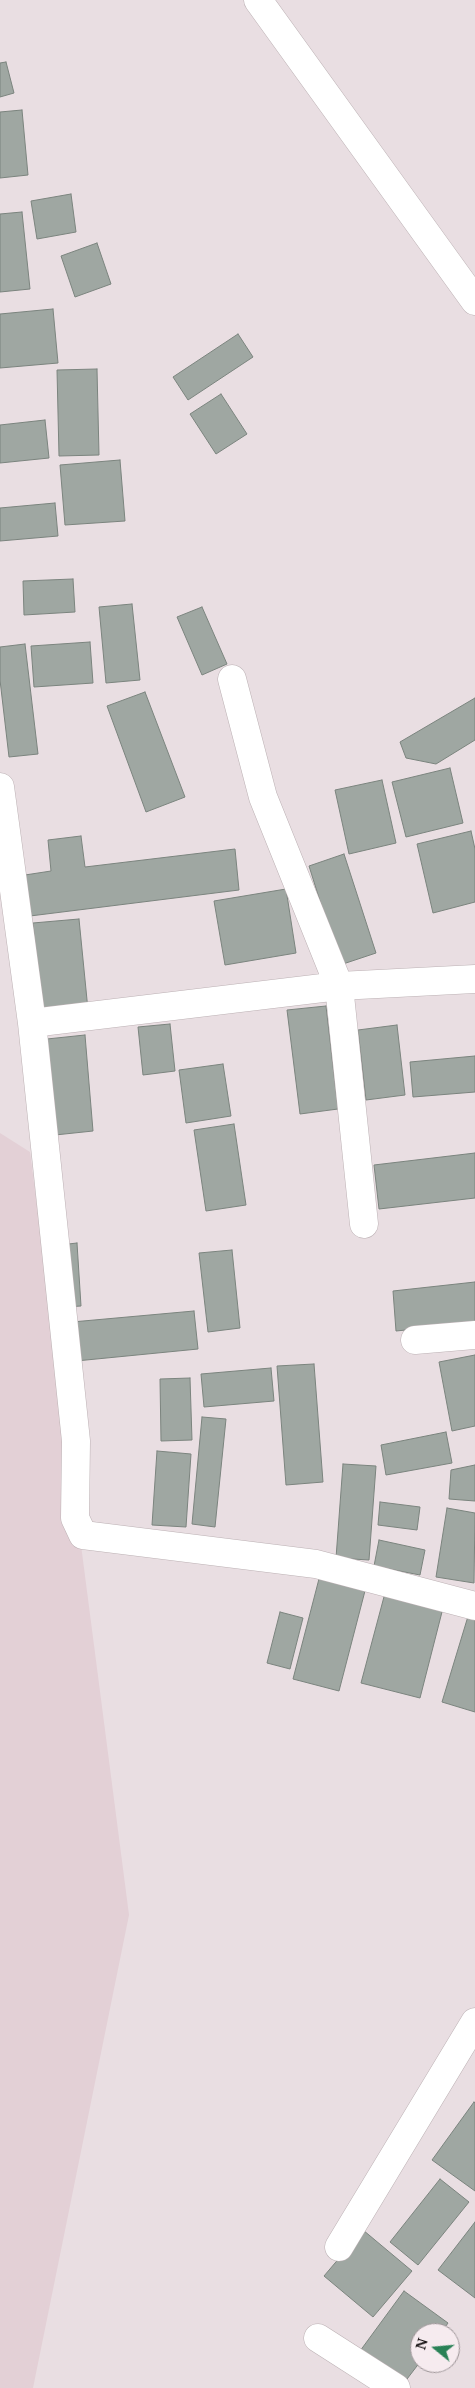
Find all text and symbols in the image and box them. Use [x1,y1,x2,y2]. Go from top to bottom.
north arrow [410,2323,460,2373]
text: N [410,2336,432,2352]

